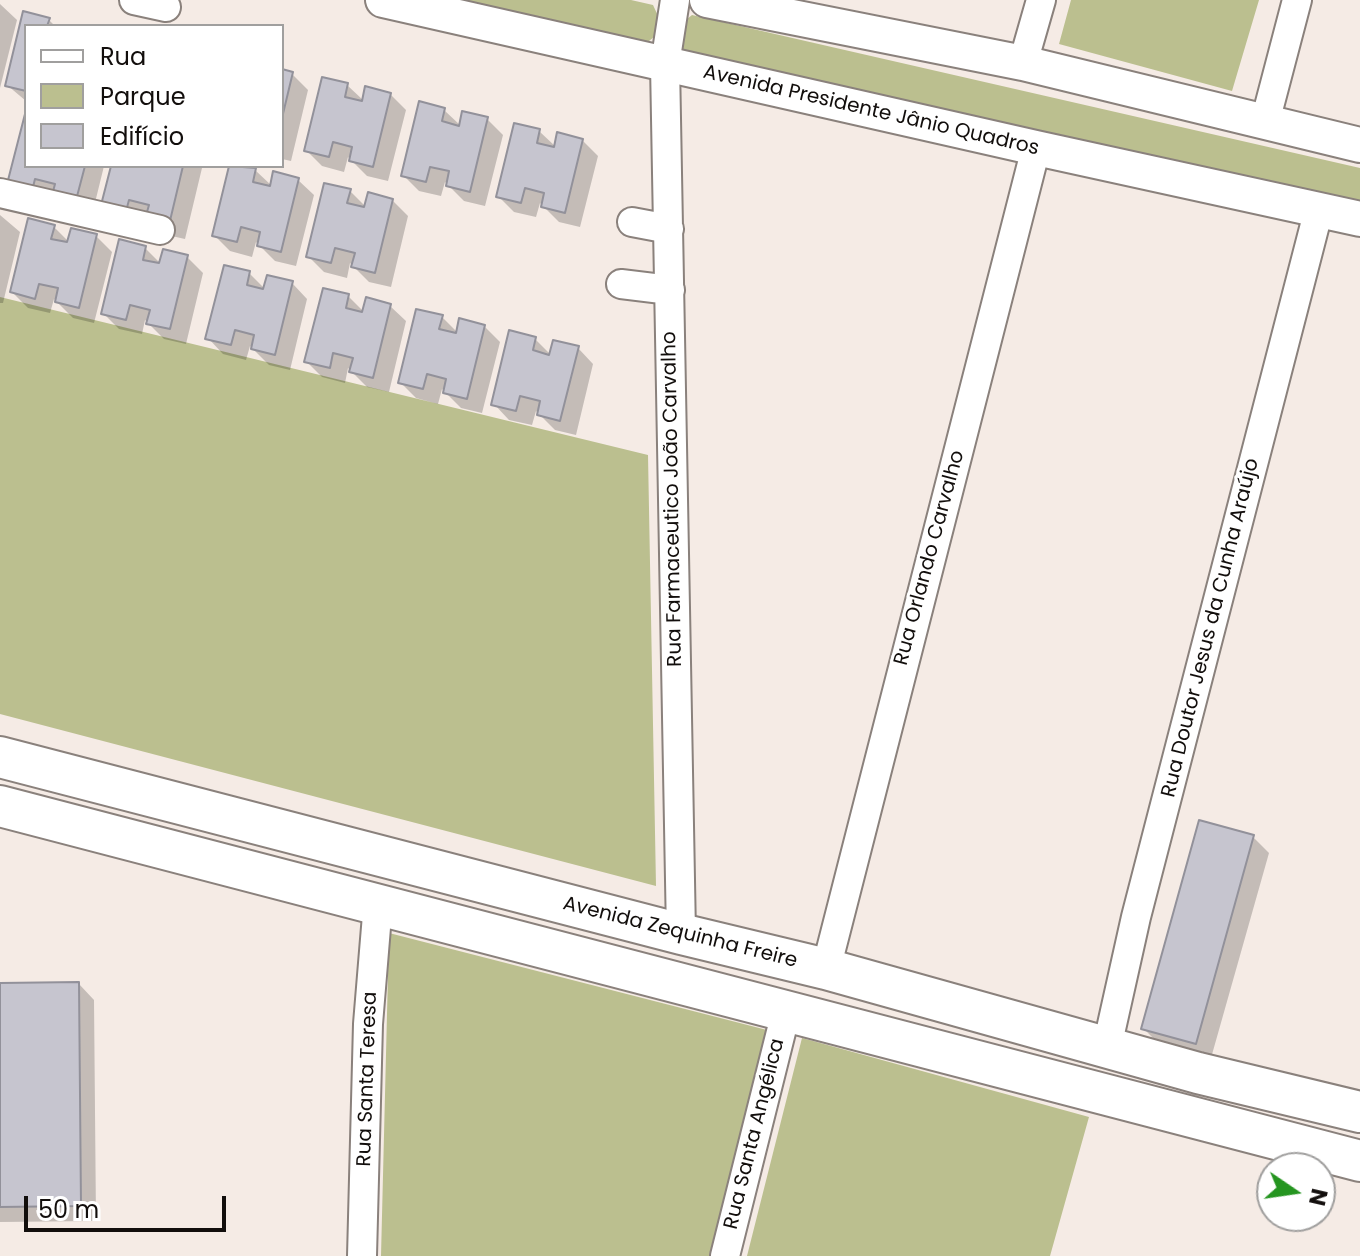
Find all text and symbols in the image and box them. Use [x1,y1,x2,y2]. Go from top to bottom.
legend [24,24,284,168]
text: Rua [100,40,146,73]
street label: Avenida Presidente Jânio Quadros [701,61,1041,161]
text: Parque [100,80,186,113]
text: Edifício [100,120,184,153]
street label: Rua Farmaceutico João Carvalho [658,331,688,667]
street label: Rua Orlando Carvalho [890,448,970,668]
street label: Rua Doutor Jesus da Cunha Araújo [1157,456,1265,800]
street label: Avenida Zequinha Freire [560,892,800,974]
street label: Rua Santa Teresa [353,991,383,1167]
street label: Rua Santa Angélica [720,1036,790,1232]
north arrow [1256,1152,1336,1232]
scale bar [28,1180,230,1230]
text: N [1301,1186,1335,1209]
text: 50 m [38,1193,99,1226]

